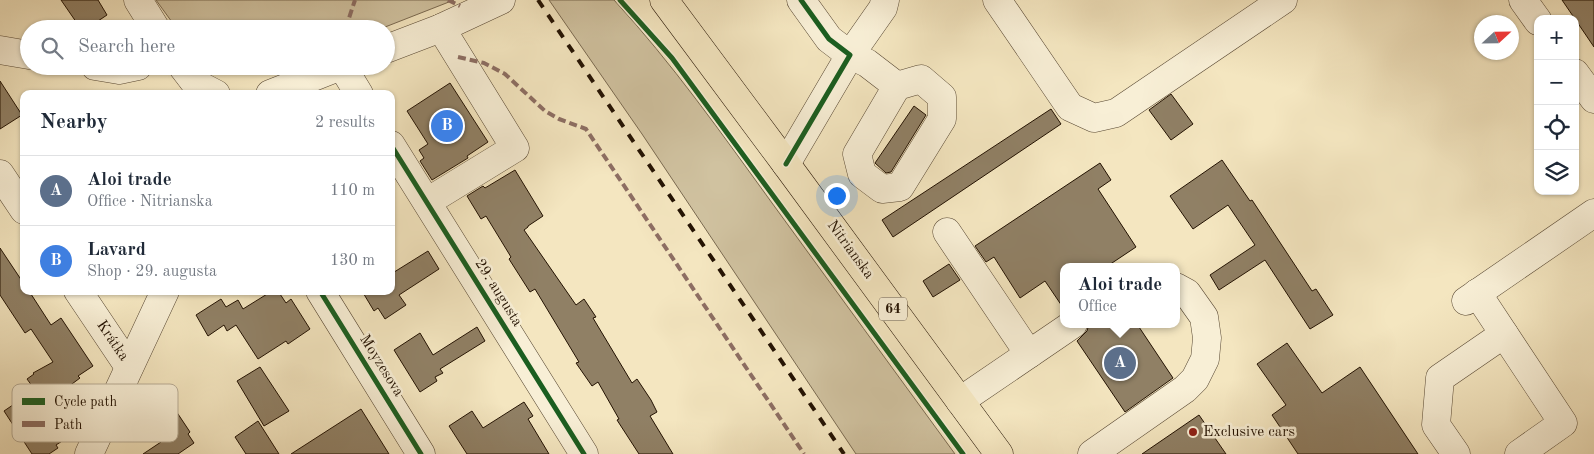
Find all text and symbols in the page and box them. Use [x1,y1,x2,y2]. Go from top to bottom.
north arrow [1474,15,1519,60]
map controls [1534,15,1579,195]
button: + [1534,15,1579,60]
search box [20,20,395,75]
icon: search [38,34,66,62]
text: Search here [78,38,175,57]
button: − [1534,60,1579,105]
button: locate [1534,105,1579,150]
pin: B [431,107,463,145]
text: Nearby [40,112,108,133]
text: 2 results [315,115,375,131]
button: layers [1534,150,1579,195]
text: Aloi trade [87,171,172,190]
text: A [50,183,62,199]
text: 110 m [330,183,375,199]
your location [824,183,850,209]
text: Office · Nitrianska [87,194,213,210]
street label: Nitrianska [824,218,876,283]
text: Lavard [87,241,146,260]
text: B [50,253,62,269]
text: 130 m [330,253,375,269]
street label: 29. augusta [471,257,525,330]
popup [1060,263,1180,328]
text: Shop · 29. augusta [87,264,217,280]
text: Aloi trade [1078,276,1162,295]
road number: 64 [879,298,907,320]
text: Office [1078,299,1117,315]
street label: Krátka [93,318,131,364]
street label: Moyzesova [356,332,406,400]
pin: A [1104,344,1136,382]
legend [12,384,178,442]
text: Cycle path [54,395,117,409]
text: Path [54,418,83,432]
place label: Exclusive cars [1203,425,1295,440]
marker: Exclusive cars [1187,426,1199,438]

